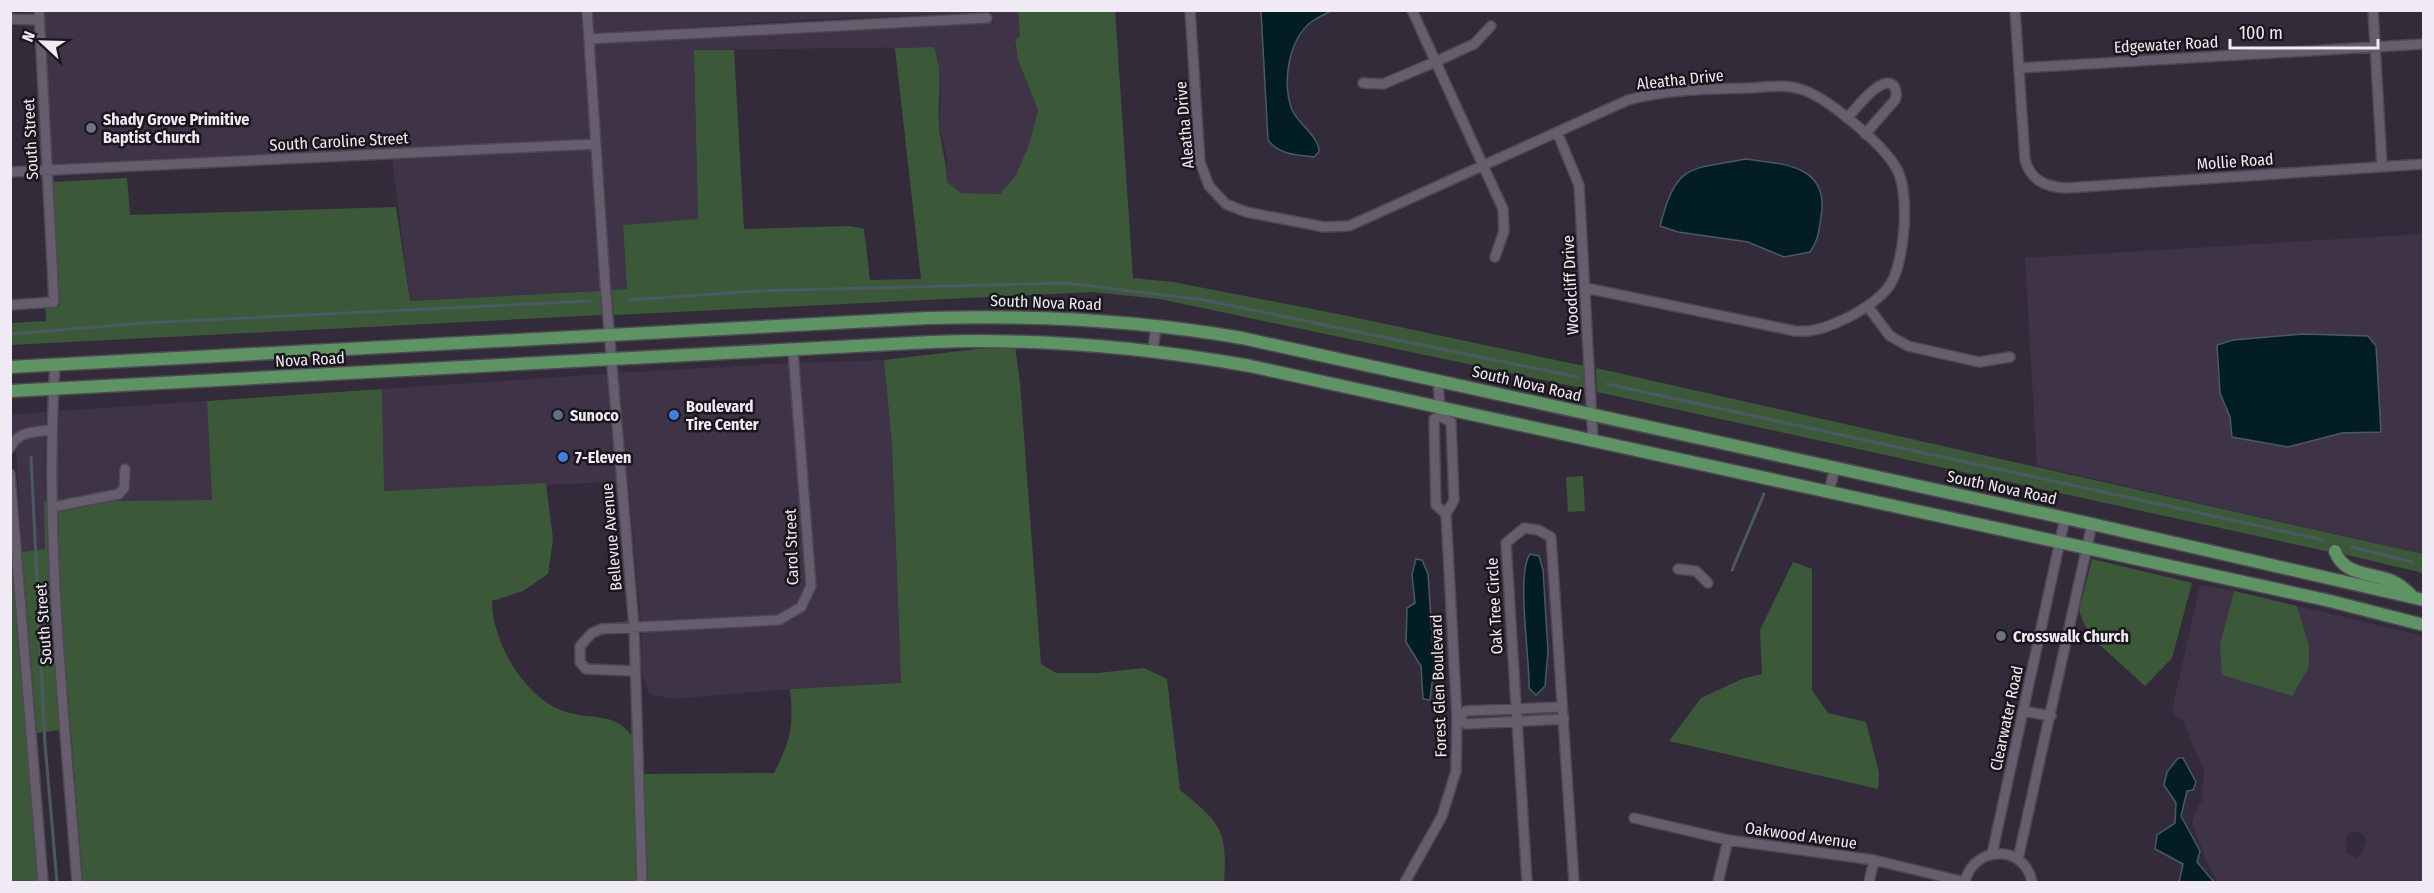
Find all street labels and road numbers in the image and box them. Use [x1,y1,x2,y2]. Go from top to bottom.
street label: Edgewater Road [2113,32,2219,57]
street label: Aleatha Drive [1636,65,1725,94]
street label: Aleatha Drive [1171,81,1198,169]
street label: South Street [19,97,42,180]
street label: South Caroline Street [269,128,410,155]
street label: Mollie Road [2196,149,2274,174]
street label: Woodcliff Drive [1558,235,1583,335]
street label: South Nova Road [990,291,1102,314]
street label: Nova Road [275,348,345,371]
street label: South Nova Road [1470,362,1584,405]
street label: South Nova Road [1945,467,2059,508]
street label: Bellevue Avenue [597,482,626,592]
street label: Carol Street [781,508,802,586]
street label: Oak Tree Circle [1482,557,1507,655]
street label: South Street [31,582,56,665]
street label: Forest Glen Boulevard [1427,614,1450,758]
street label: Clearwater Road [1986,664,2027,772]
street label: Oakwood Avenue [1744,818,1858,853]

